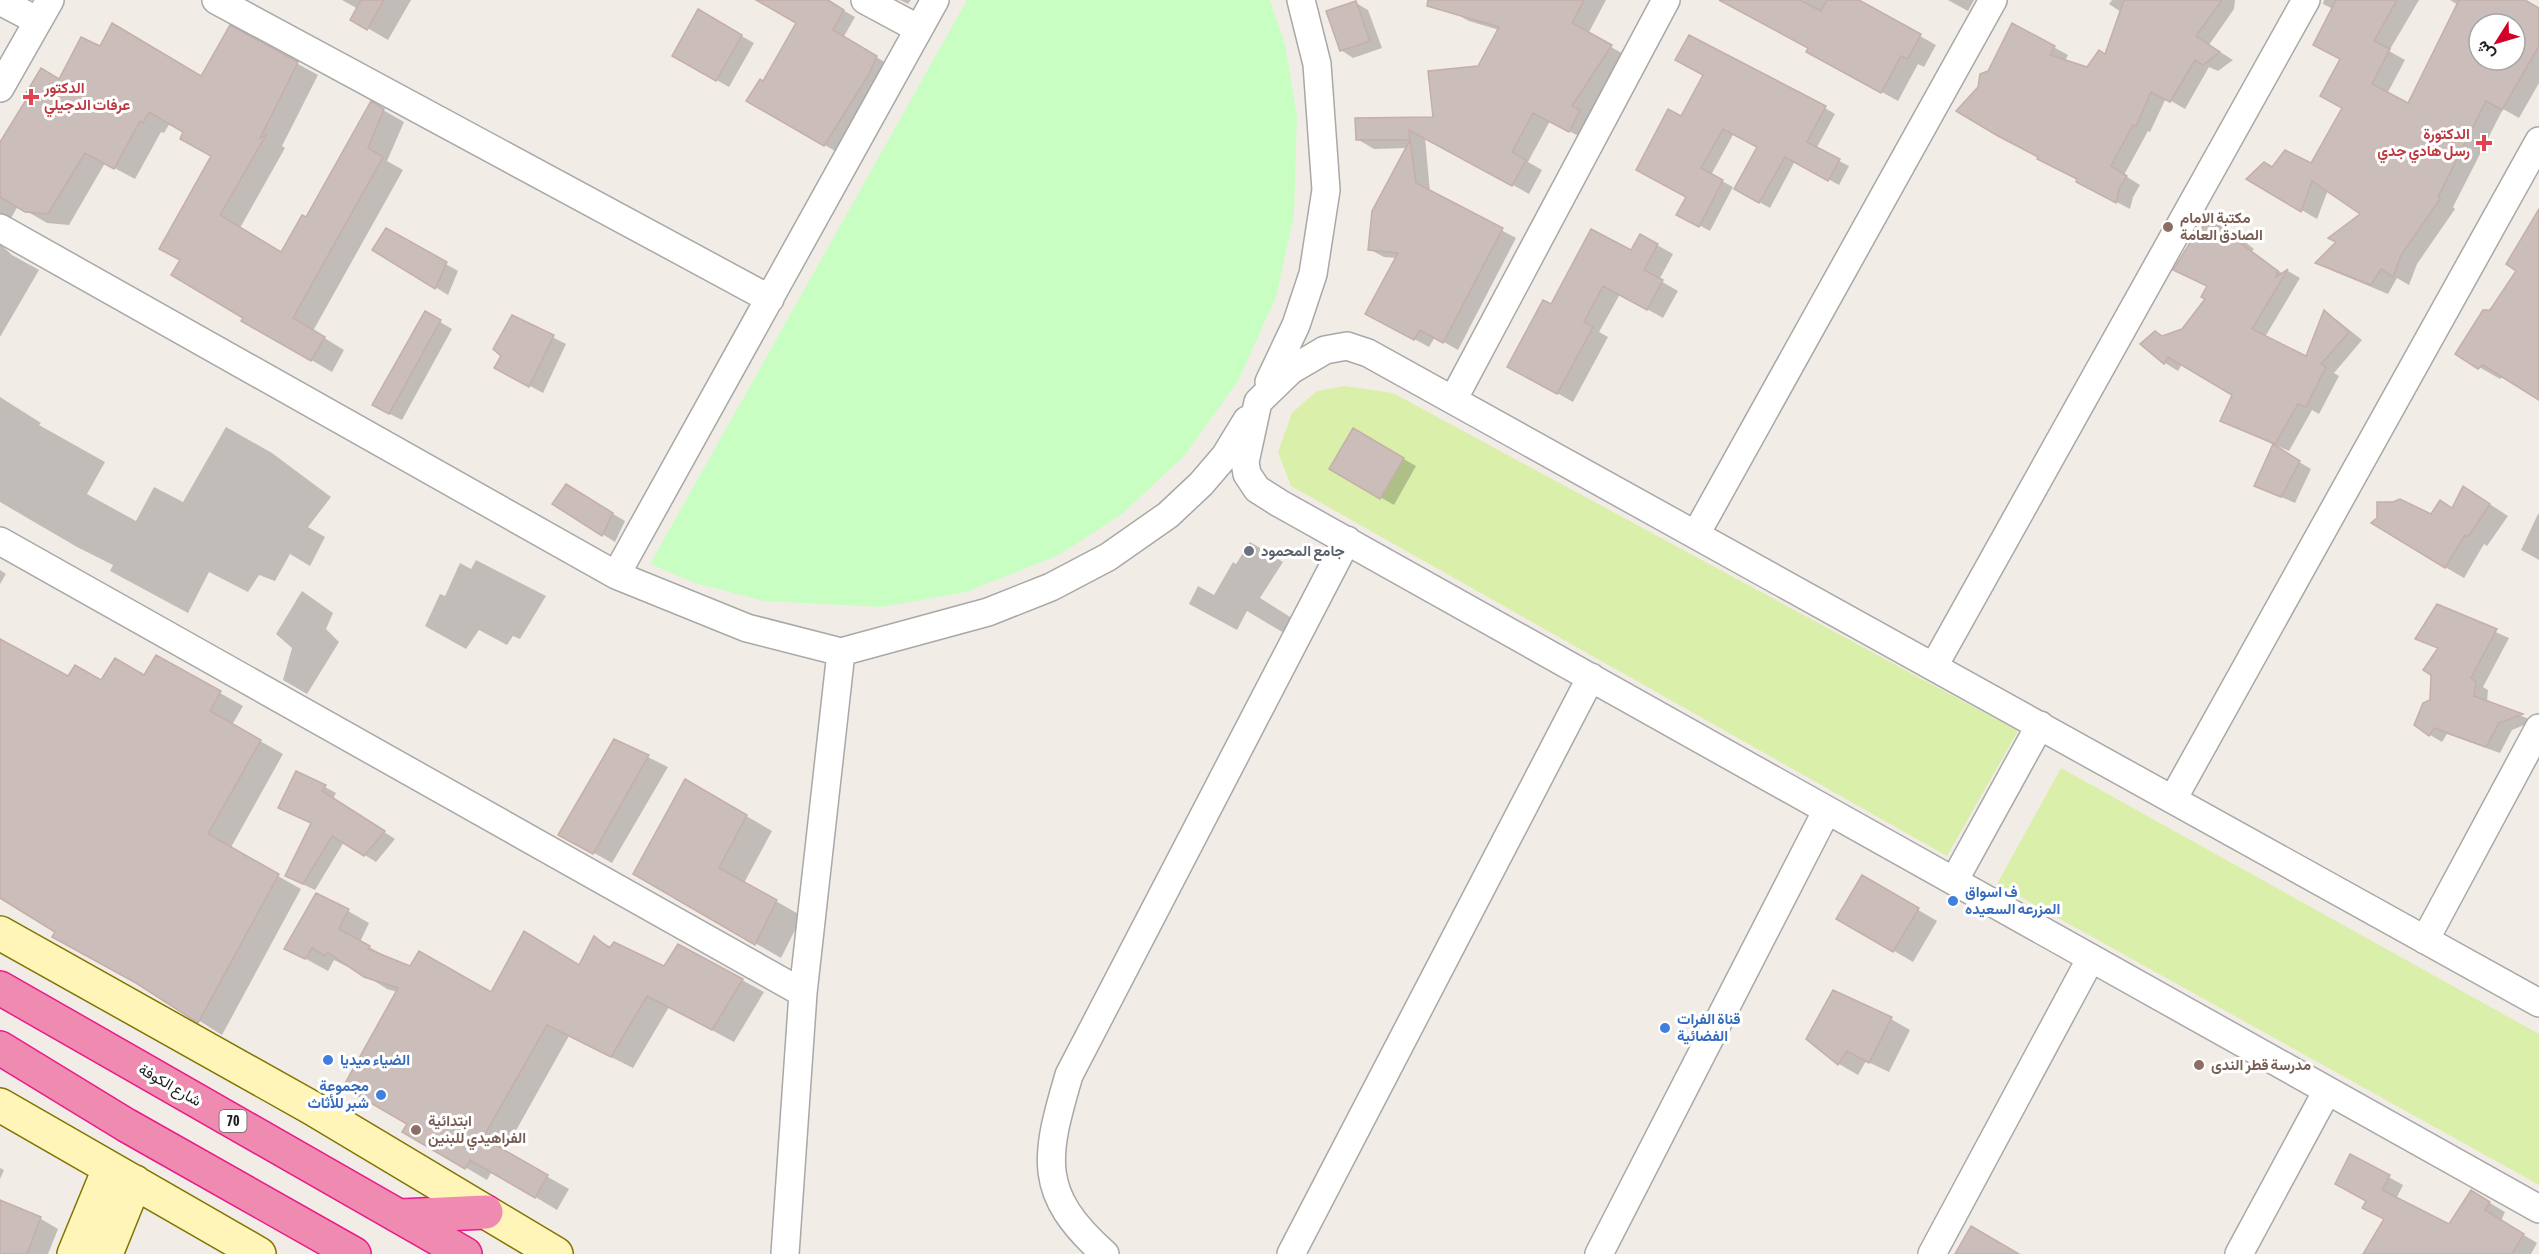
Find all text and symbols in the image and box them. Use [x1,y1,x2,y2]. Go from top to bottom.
north arrow [2467,12,2527,72]
text: ش [2472,37,2499,64]
place label: الدكتور عرفات الدجيلي [43,79,130,118]
marker: الدكتور عرفات الدجيلي [22,88,40,106]
place label: الدكتورة رسل هادي جدي [2377,125,2470,164]
marker: الدكتورة رسل هادي جدي [2475,134,2493,152]
place label: مكتبة الامام الصادق العامة [2180,209,2263,243]
marker: مكتبة الامام الصادق العامة [2161,220,2175,234]
place label: جامع المحمود [1261,542,1345,561]
marker: جامع المحمود [1242,544,1256,558]
place label: ف اسواق المزرعه السعيده [1965,883,2061,918]
marker: ف اسواق المزرعه السعيده [1946,894,1960,908]
place label: قناة الفرات الفضائية [1677,1010,1741,1045]
marker: قناة الفرات الفضائية [1658,1021,1672,1035]
place label: الضياء ميديا [340,1051,410,1069]
marker: الضياء ميديا [321,1053,335,1067]
place label: مدرسة قطر الندى [2211,1056,2311,1074]
marker: مدرسة قطر الندى [2192,1058,2206,1072]
street label: شارع الكوفة [135,1060,205,1112]
place label: مجموعة شبر للأثاث [307,1077,369,1112]
marker: مجموعة شبر للأثاث [374,1088,388,1102]
road number: 70 [220,1110,246,1132]
place label: ابتدائية الفراهيدي للبنين [428,1112,526,1151]
marker: ابتدائية الفراهيدي للبنين [409,1123,423,1137]

